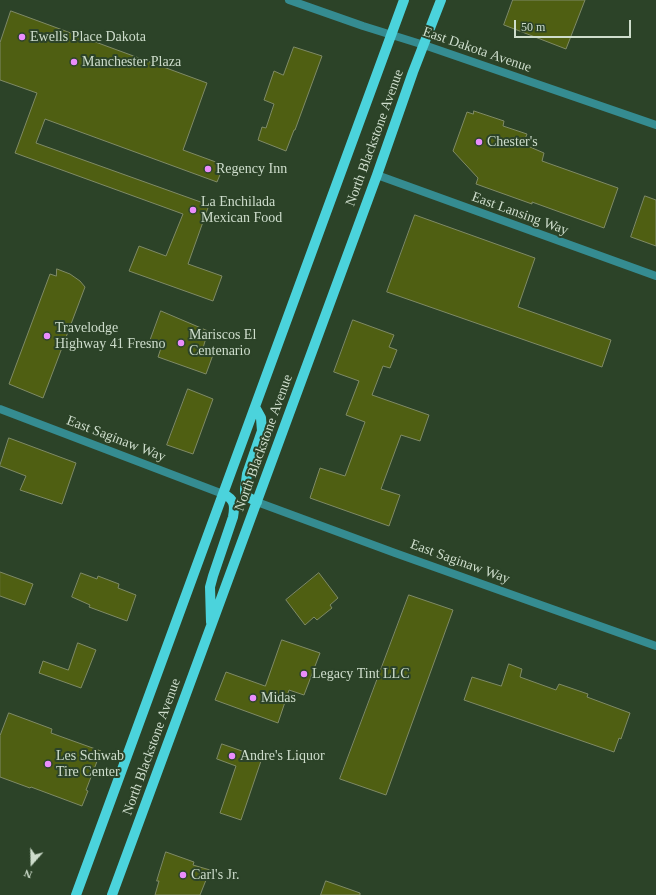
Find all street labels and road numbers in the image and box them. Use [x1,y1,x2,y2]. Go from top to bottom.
street label: East Dakota Avenue [420,23,534,77]
street label: North Blackstone Avenue [342,67,408,209]
street label: East Lansing Way [469,189,571,239]
street label: North Blackstone Avenue [231,372,297,514]
street label: East Saginaw Way [64,412,168,466]
street label: East Saginaw Way [408,536,512,588]
street label: North Blackstone Avenue [119,676,185,818]

